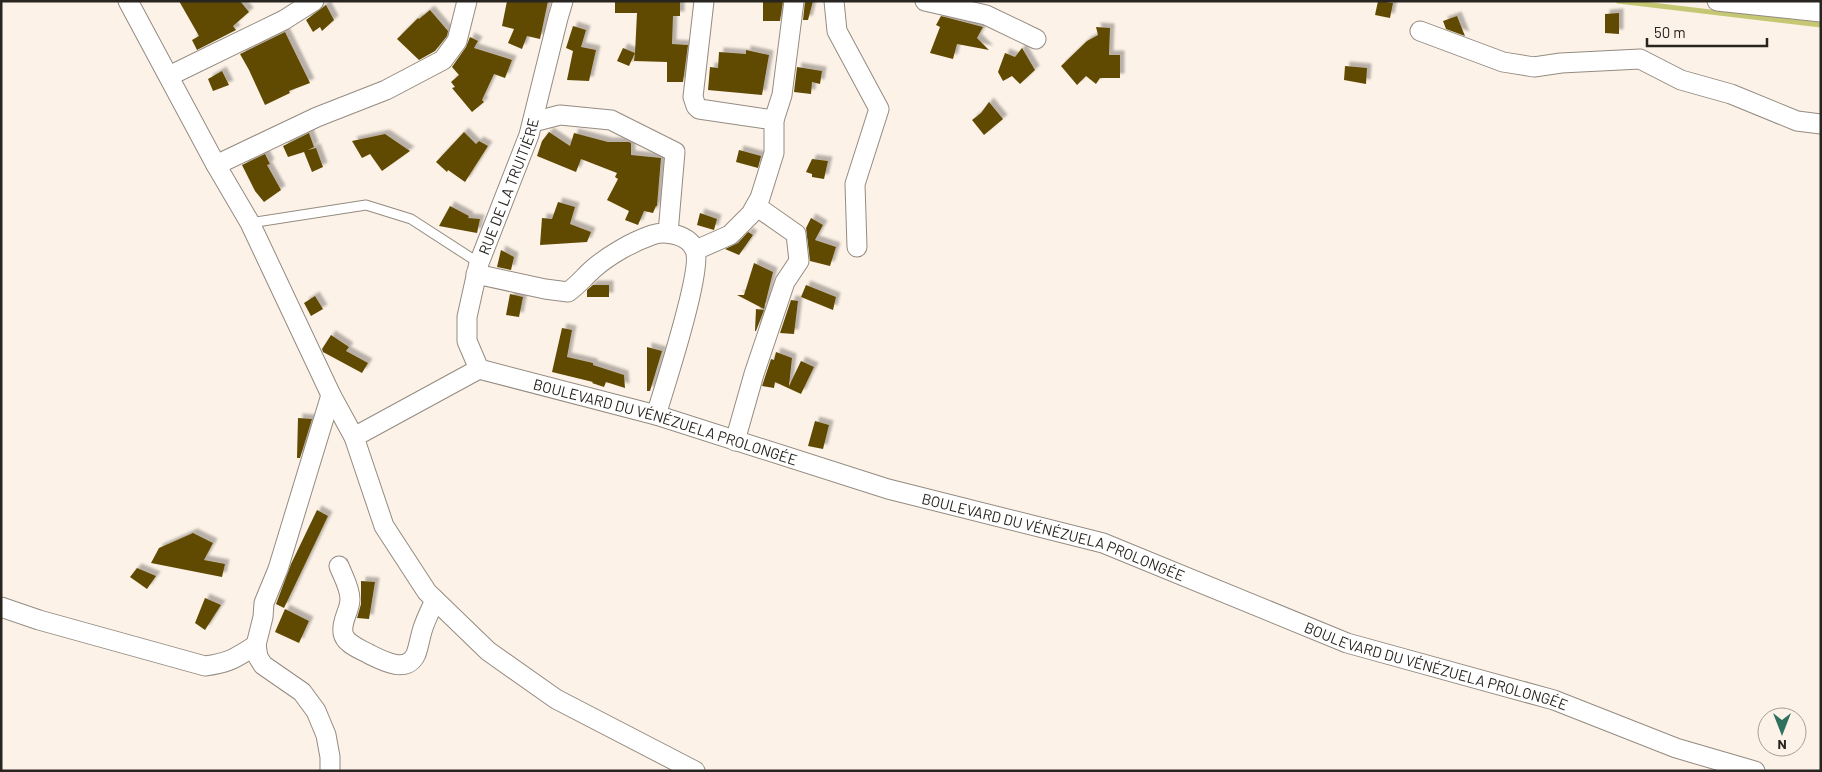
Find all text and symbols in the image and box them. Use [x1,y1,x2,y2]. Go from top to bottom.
scale bar [1647,15,1767,47]
text: 50 m [1654,23,1686,41]
street label: RUE DE LA TRUITIÈRE [474,116,542,257]
street label: BOULEVARD DU VÉNÉZUELA PROLONGÉE [532,375,800,469]
street label: BOULEVARD DU VÉNÉZUELA PROLONGÉE [920,489,1188,585]
street label: BOULEVARD DU VÉNÉZUELA PROLONGÉE [1302,618,1571,714]
north arrow [1757,707,1807,757]
text: N [1777,737,1787,754]

